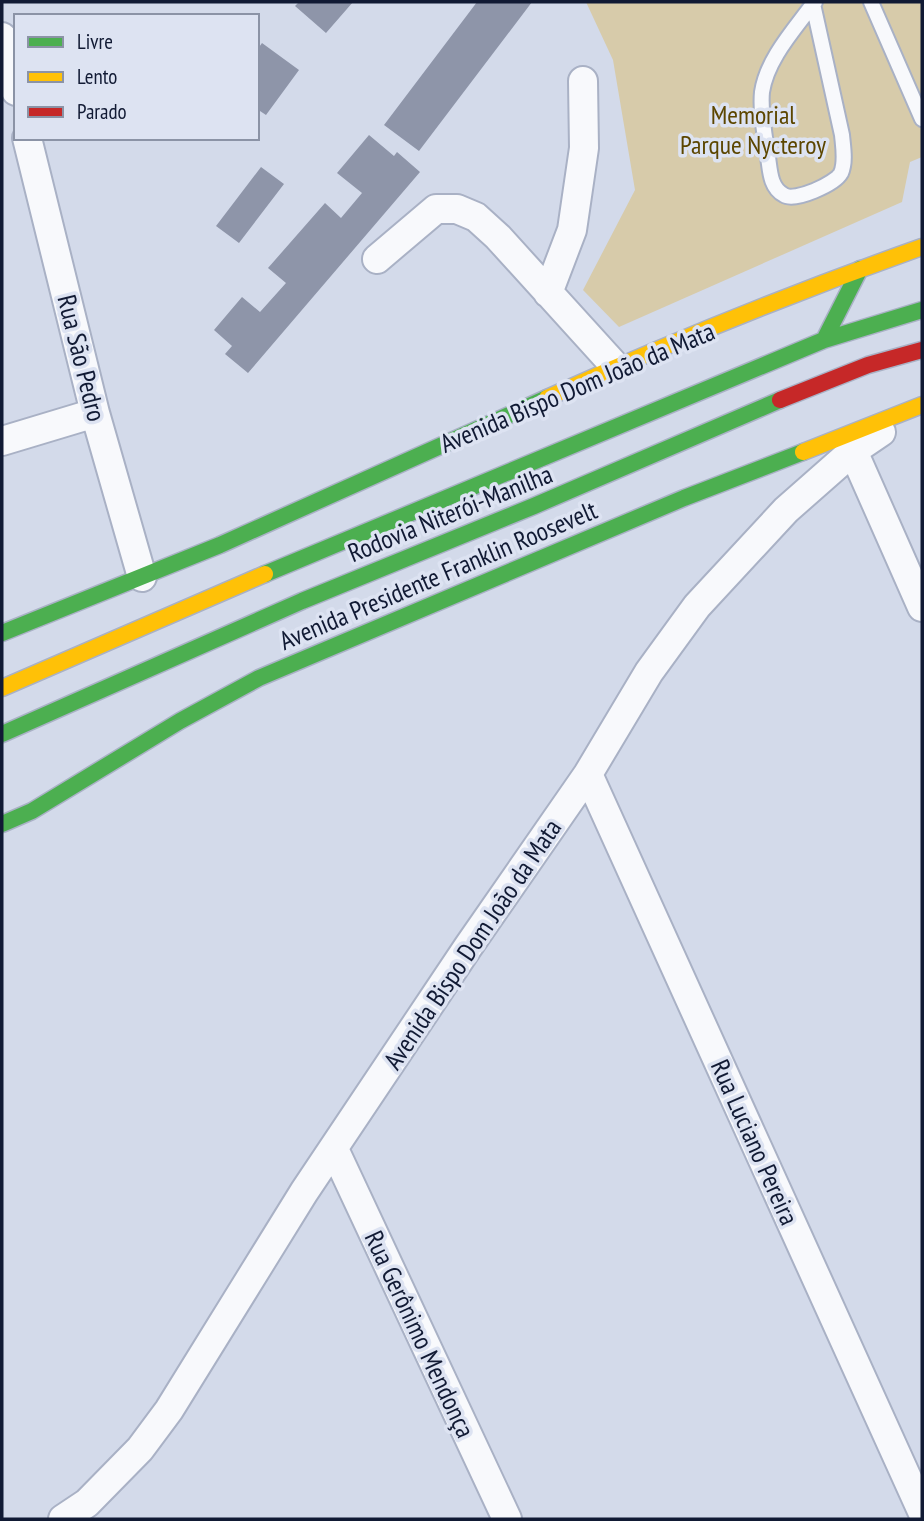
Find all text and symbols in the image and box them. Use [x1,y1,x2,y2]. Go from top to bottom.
legend [14,14,259,140]
text: Livre [77,28,113,55]
text: Lento [77,63,117,90]
text: Parado [77,98,127,125]
park label: Memorial Parque Nycteroy [680,98,826,161]
street label: Rua São Pedro [50,291,114,425]
street label: Avenida Bispo Dom João da Mata [435,314,719,460]
street label: Rodovia Niterói-Manilha [343,457,557,569]
street label: Avenida Presidente Franklin Roosevelt [274,493,602,657]
street label: Avenida Bispo Dom João da Mata [376,813,568,1075]
street label: Rua Luciano Pereira [704,1054,806,1230]
street label: Rua Gerônimo Mendonça [358,1225,482,1443]

